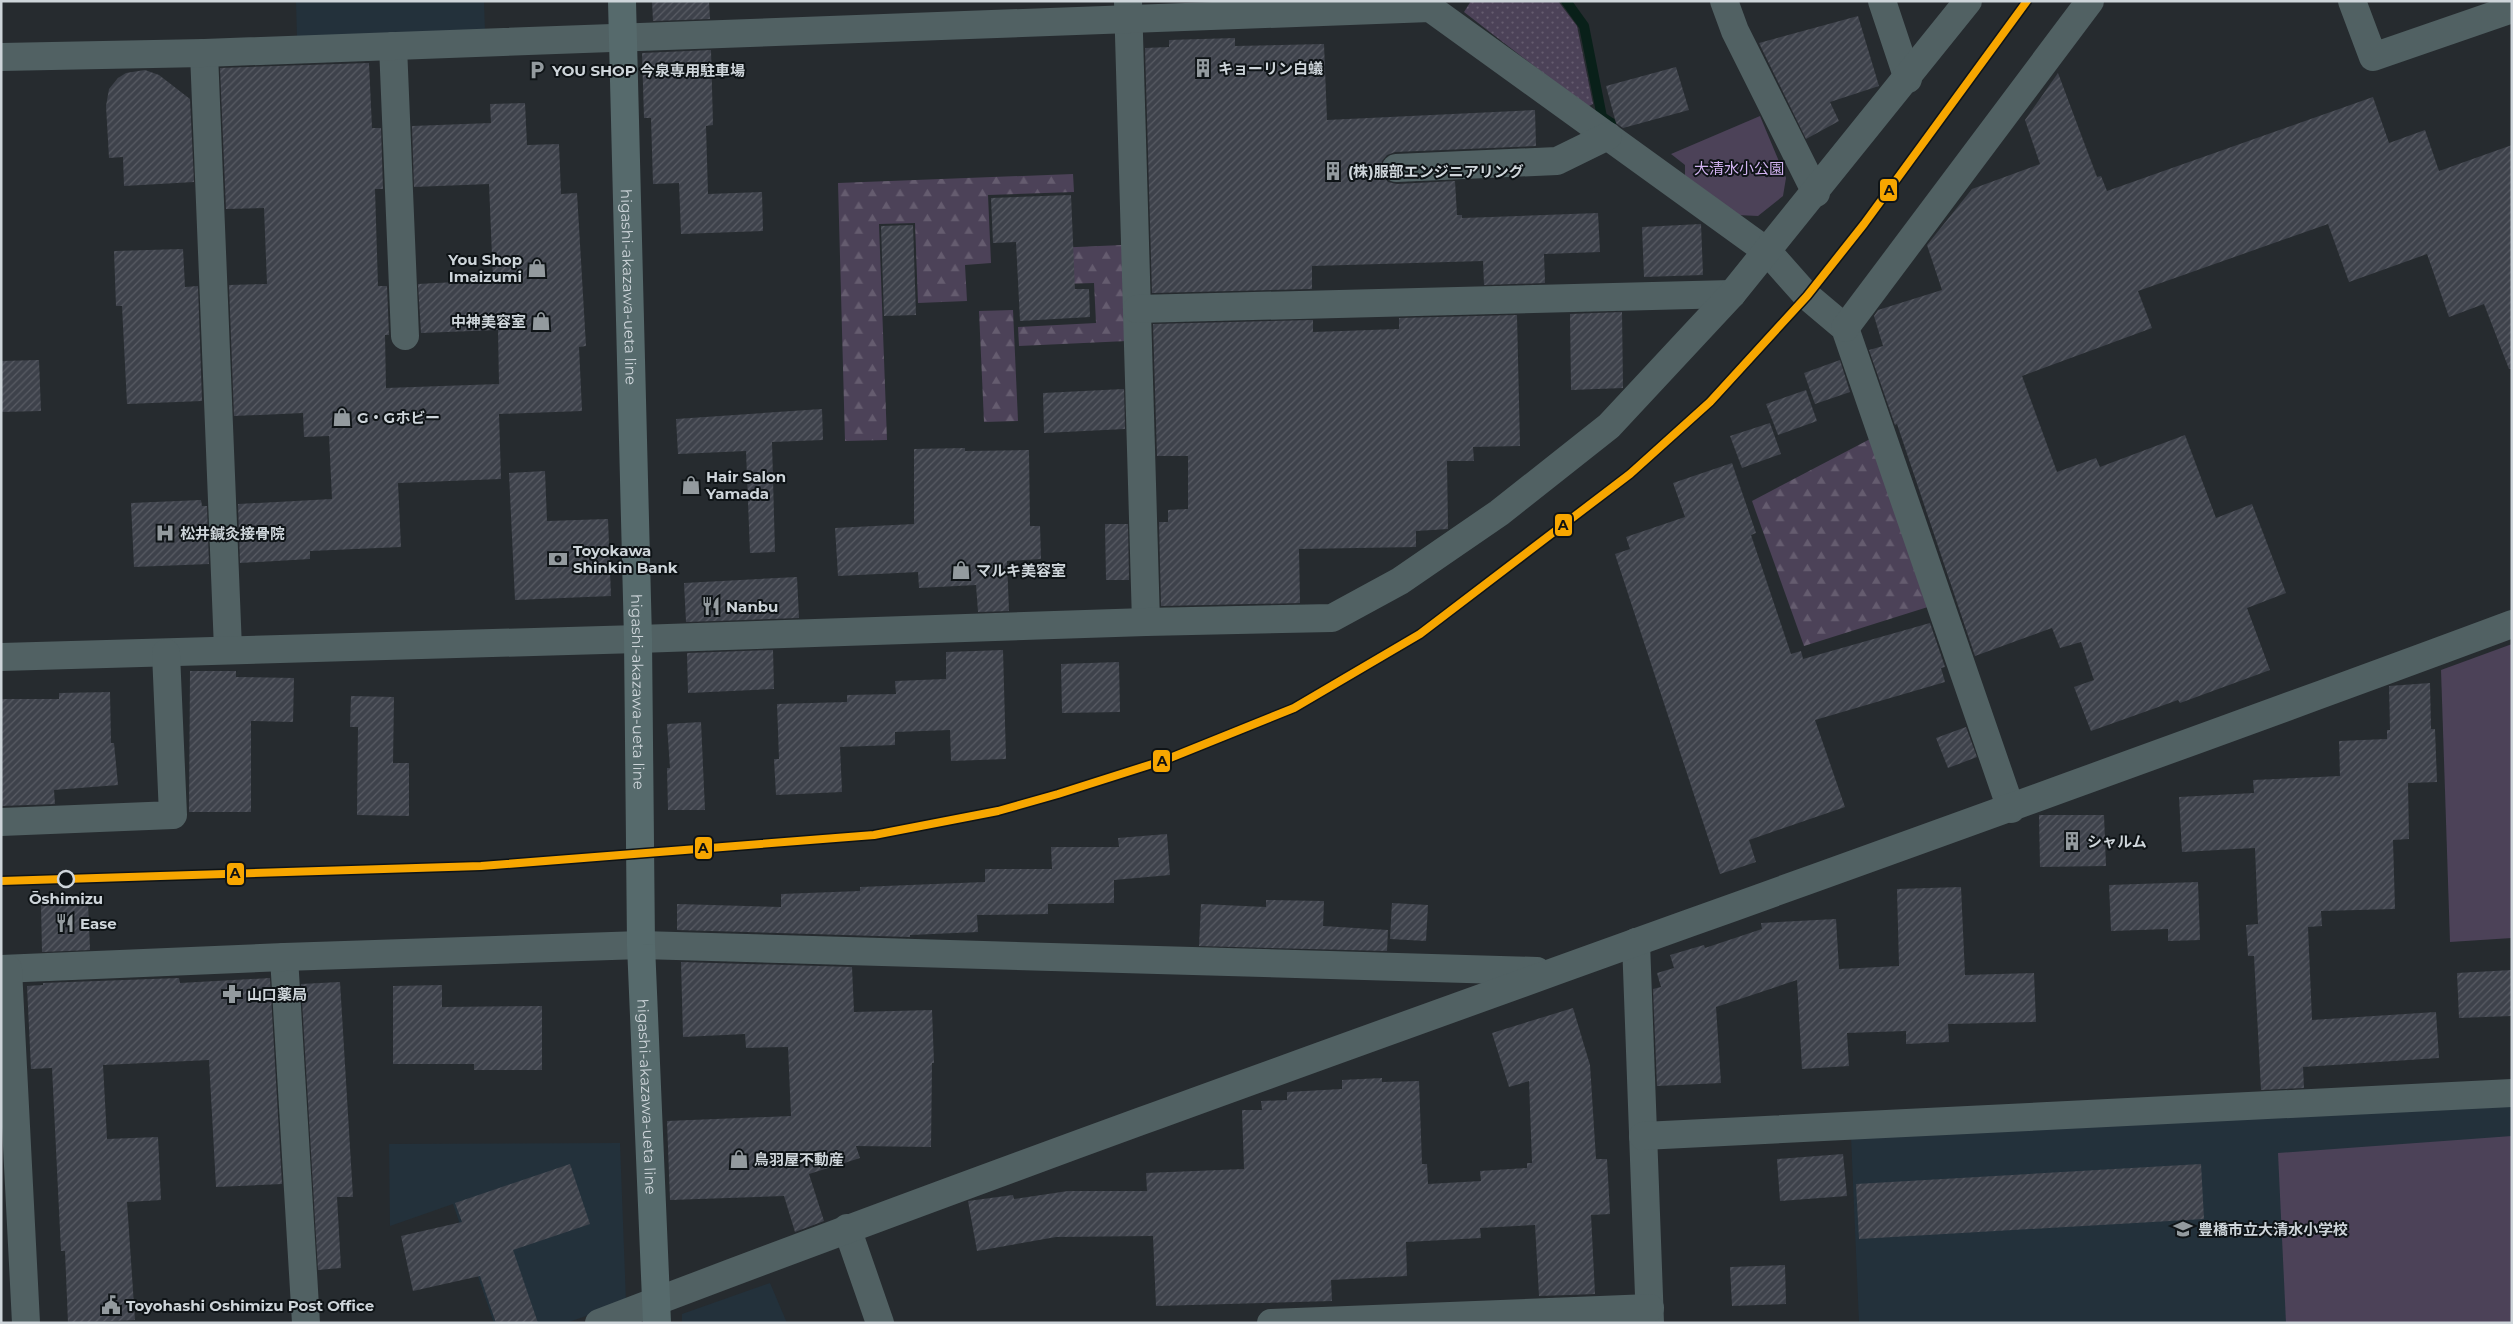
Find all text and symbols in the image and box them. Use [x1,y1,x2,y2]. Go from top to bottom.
building icon: キョーリン白蟻 [1192,57,1214,79]
parking icon: YOU SHOP 今泉専用駐車場 [526,59,548,81]
place label: キョーリン白蟻 [1218,59,1323,78]
place label: YOU SHOP 今泉専用駐車場 [551,61,745,80]
park label: 大清水小公園 [1694,159,1784,178]
building icon: (株)服部エンジニアリング [1322,160,1344,182]
place label: (株)服部エンジニアリング [1348,162,1524,181]
line badge: A [1879,178,1898,202]
text: A [1883,181,1895,199]
street label: higashi-akazawa-ueta line [617,189,641,385]
place label: You Shop Imaizumi [447,250,522,286]
shop icon: You Shop Imaizumi [526,257,548,279]
shop icon: 中神美容室 [530,310,552,332]
place label: 中神美容室 [451,312,526,331]
shop icon: G・Gホビー [331,406,353,428]
place label: G・Gホビー [357,408,440,427]
place label: Hair Salon Yamada [705,467,786,503]
shop icon: Hair Salon Yamada [680,474,702,496]
line badge: A [1554,513,1573,537]
text: A [1557,516,1569,534]
hospital icon: 松井鍼灸接骨院 [154,522,176,544]
place label: 松井鍼灸接骨院 [180,524,285,543]
place label: Toyokawa Shinkin Bank [573,541,678,577]
bank icon: Toyokawa Shinkin Bank [547,548,569,570]
shop icon: マルキ美容室 [950,559,972,581]
place label: マルキ美容室 [976,561,1066,580]
street label: higashi-akazawa-ueta line [627,594,649,790]
restaurant icon: Nanbu [700,595,722,617]
place label: Nanbu [726,597,778,616]
line badge: A [1152,749,1171,773]
text: A [1156,752,1168,770]
building icon: シャルム [2061,830,2083,852]
place label: シャルム [2087,832,2147,851]
line badge: A [694,836,713,860]
text: A [697,839,709,857]
line badge: A [226,862,245,886]
text: A [229,864,241,882]
marker: Ōshimizu [57,870,75,888]
place label: Ōshimizu [29,889,103,908]
restaurant icon: Ease [54,912,76,934]
place label: Ease [80,914,117,933]
pharmacy icon: 山口薬局 [221,983,243,1005]
place label: 山口薬局 [247,985,307,1004]
street label: higashi-akazawa-ueta line [634,998,661,1195]
shop icon: 鳥羽屋不動産 [728,1148,750,1170]
place label: 鳥羽屋不動産 [754,1150,844,1169]
school or university icon: 豊橋市立大清水小学校 [2172,1218,2194,1240]
place label: 豊橋市立大清水小学校 [2198,1220,2348,1239]
public building icon: Toyohashi Oshimizu Post Office [100,1294,122,1316]
place label: Toyohashi Oshimizu Post Office [126,1296,374,1315]

